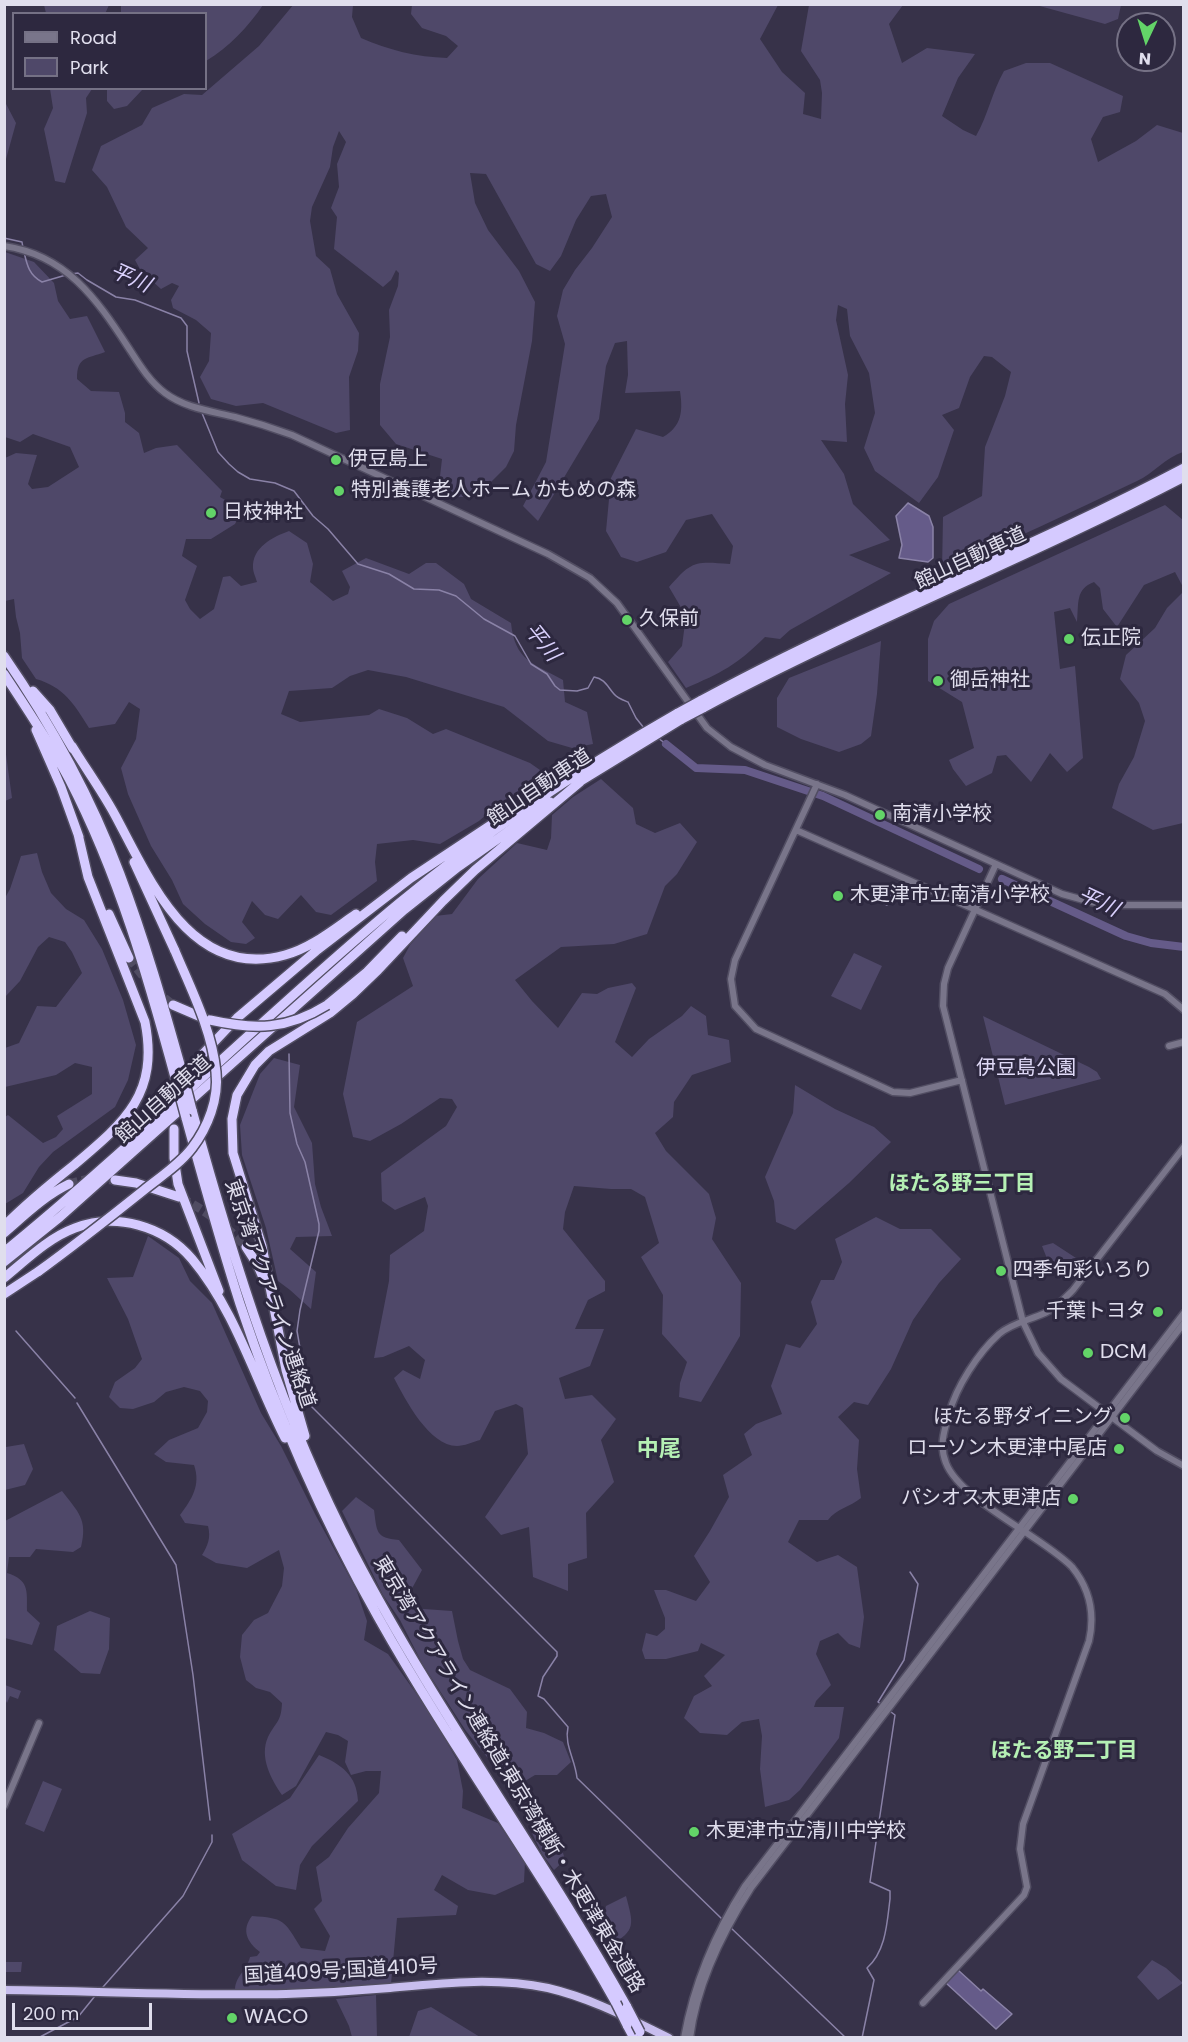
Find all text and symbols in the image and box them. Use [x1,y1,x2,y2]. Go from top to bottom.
legend [12,12,207,90]
north arrow [1116,12,1176,72]
text: Road [70,25,117,50]
text: N [1138,47,1152,70]
text: Park [70,55,109,80]
water label: 平川 [106,259,154,299]
place label: 伊豆島上 [348,448,428,472]
marker: 伊豆島上 [329,453,343,467]
place label: 特別養護老人ホーム かもめの森 [351,479,636,503]
marker: 特別養護老人ホーム かもめの森 [332,484,346,498]
place label: 日枝神社 [223,501,303,525]
marker: 日枝神社 [204,506,218,520]
street label: 館山自動車道 [912,523,1030,595]
place label: 久保前 [639,608,699,632]
marker: 久保前 [620,613,634,627]
water label: 平川 [518,619,564,667]
place label: 伝正院 [1081,627,1141,651]
marker: 伝正院 [1062,632,1076,646]
place label: 御岳神社 [950,669,1030,693]
marker: 御岳神社 [931,674,945,688]
street label: 館山自動車道 [484,745,596,831]
place label: 南清小学校 [892,803,992,827]
marker: 南清小学校 [873,808,887,822]
water label: 平川 [1074,883,1122,923]
place label: 木更津市立南清小学校 [850,884,1050,908]
marker: 木更津市立南清小学校 [831,889,845,903]
street label: 館山自動車道 [111,1051,217,1149]
park label: 伊豆島公園 [976,1057,1076,1081]
district label: ほたる野三丁目 [889,1172,1035,1198]
street label: 東京湾アクアライン連絡道 [219,1177,319,1411]
place label: 四季旬彩いろり [1013,1259,1153,1283]
marker: 四季旬彩いろり [994,1264,1008,1278]
place label: 千葉トヨタ [1046,1300,1146,1324]
marker: 千葉トヨタ [1151,1305,1165,1319]
place label: DCM [1100,1341,1147,1365]
marker: DCM [1081,1346,1095,1360]
place label: ほたる野ダイニング [933,1406,1113,1430]
marker: ほたる野ダイニング [1118,1411,1132,1425]
district label: 中尾 [637,1437,681,1463]
place label: ローソン木更津中尾店 [907,1437,1107,1461]
marker: ローソン木更津中尾店 [1112,1442,1126,1456]
place label: パシオス木更津店 [901,1487,1061,1511]
marker: パシオス木更津店 [1066,1492,1080,1506]
street label: 東京湾アクアライン連絡道;東京湾横断・木更津東金道路 [368,1552,648,1998]
district label: ほたる野二丁目 [991,1739,1137,1765]
place label: 木更津市立清川中学校 [706,1820,906,1844]
marker: 木更津市立清川中学校 [687,1825,701,1839]
street label: 国道409号;国道410号 [243,1955,439,1989]
scale bar [15,1991,154,2029]
text: 200 m [23,2001,79,2026]
place label: WACO [244,2006,308,2030]
marker: WACO [225,2011,239,2025]

